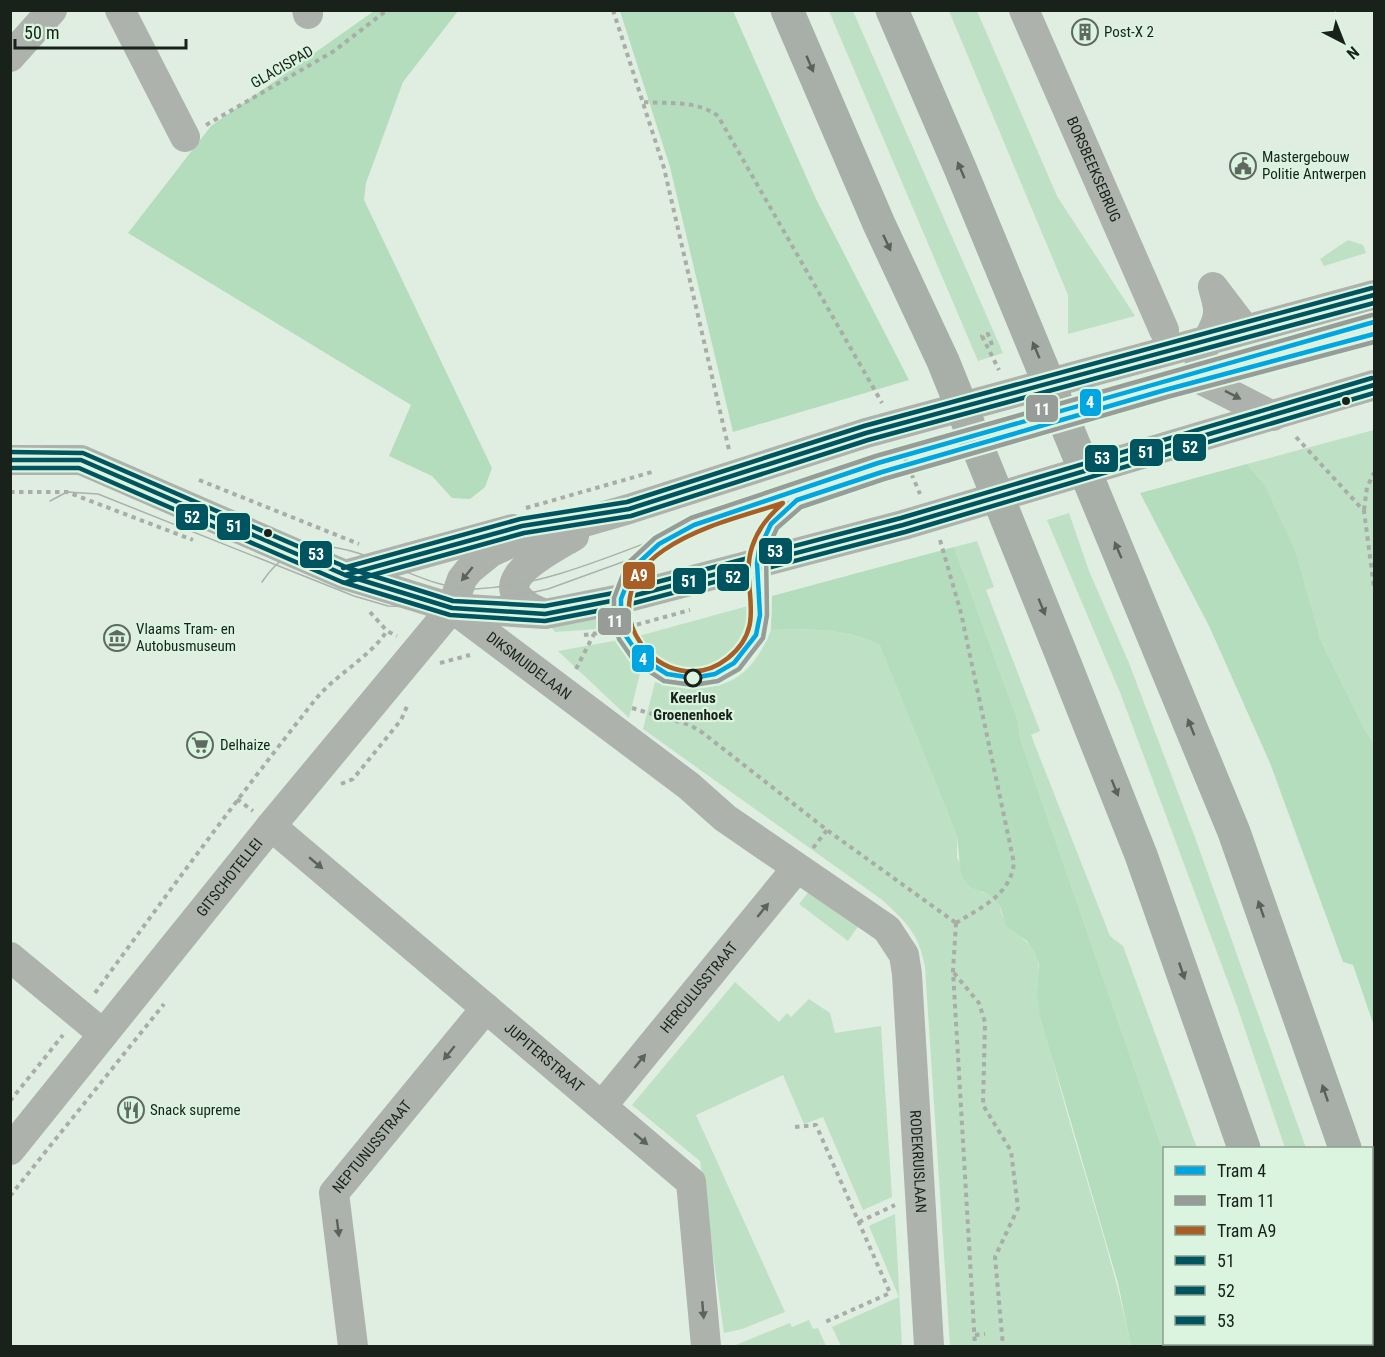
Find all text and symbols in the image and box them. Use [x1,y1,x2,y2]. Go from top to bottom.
scale bar [15,12,186,50]
north arrow [1313,12,1373,72]
building icon: Post-X 2 [1070,17,1100,47]
text: 50 m [24,22,59,43]
place label: Post-X 2 [1104,23,1154,41]
street label: GLACISPAD [248,42,316,92]
text: N [1343,42,1363,63]
one-way arrow [805,56,815,74]
street label: BORSBEEKSEBRUG [1063,114,1125,225]
place label: Mastergebouw Politie Antwerpen [1262,148,1366,183]
public building icon: Mastergebouw Politie Antwerpen [1228,151,1258,181]
one-way arrow [956,161,965,179]
one-way arrow [883,235,892,252]
one-way arrow [1031,341,1040,359]
line badge: 4 [1079,388,1102,417]
one-way arrow [1224,391,1241,400]
text: 4 [1086,393,1094,412]
line badge: 11 [1025,394,1059,423]
unlabelled marker [1340,395,1352,407]
text: 11 [1034,400,1050,419]
line badge: 52 [1172,433,1207,462]
line badge: 51 [1129,438,1164,467]
text: 52 [1182,438,1198,457]
text: 51 [1138,443,1154,462]
line badge: 53 [1084,444,1119,473]
text: 53 [1094,449,1110,468]
line badge: 52 [175,503,209,531]
text: 52 [184,508,200,527]
line badge: 51 [216,512,251,541]
text: 51 [226,517,242,536]
unlabelled marker [262,527,274,539]
line badge: 53 [758,537,793,565]
line badge: 53 [299,540,333,569]
one-way arrow [1113,540,1123,558]
text: 53 [767,542,783,561]
text: 53 [308,545,324,564]
line badge: A9 [622,561,656,590]
line badge: 52 [716,563,750,592]
one-way arrow [461,566,474,582]
text: A9 [630,566,648,585]
line badge: 51 [672,567,707,595]
text: 52 [725,568,741,587]
text: 51 [681,572,697,591]
one-way arrow [1038,598,1048,616]
line badge: 11 [597,607,632,636]
text: 11 [607,612,623,631]
place label: Vlaams Tram- en Autobusmuseum [136,620,236,655]
museum icon: Vlaams Tram- en Autobusmuseum [102,623,132,653]
street label: DIKSMUIDELAAN [483,628,575,703]
line badge: 4 [631,644,655,673]
text: 4 [639,650,647,669]
marker: Keerlus Groenenhoek [684,669,702,687]
place label: Keerlus Groenenhoek [653,689,733,724]
one-way arrow [1186,718,1195,736]
supermarket icon: Delhaize [185,730,215,760]
place label: Delhaize [220,736,270,754]
one-way arrow [1110,779,1120,797]
street label: GITSCHOTELLEI [193,835,266,920]
one-way arrow [308,857,324,870]
one-way arrow [1256,900,1266,918]
one-way arrow [756,902,769,918]
street label: HERCULUSSTRAAT [656,938,742,1037]
one-way arrow [1177,962,1187,980]
street label: JUPITERSTRAAT [501,1019,588,1096]
one-way arrow [442,1045,455,1061]
one-way arrow [633,1053,646,1069]
one-way arrow [1320,1084,1330,1102]
restaurant icon: Snack supreme [116,1095,146,1125]
street label: NEPTUNUSSTRAAT [329,1097,415,1197]
place label: Snack supreme [150,1101,241,1119]
street label: RODEKRUISLAAN [906,1110,930,1213]
one-way arrow [633,1132,648,1145]
legend [1163,1147,1373,1345]
text: Tram 4 [1217,1160,1266,1181]
text: Tram 11 [1217,1190,1275,1211]
one-way arrow [333,1218,343,1237]
text: Tram A9 [1217,1220,1276,1241]
text: 51 [1217,1250,1235,1271]
text: 52 [1217,1280,1235,1301]
one-way arrow [698,1301,708,1320]
text: 53 [1217,1310,1235,1331]

